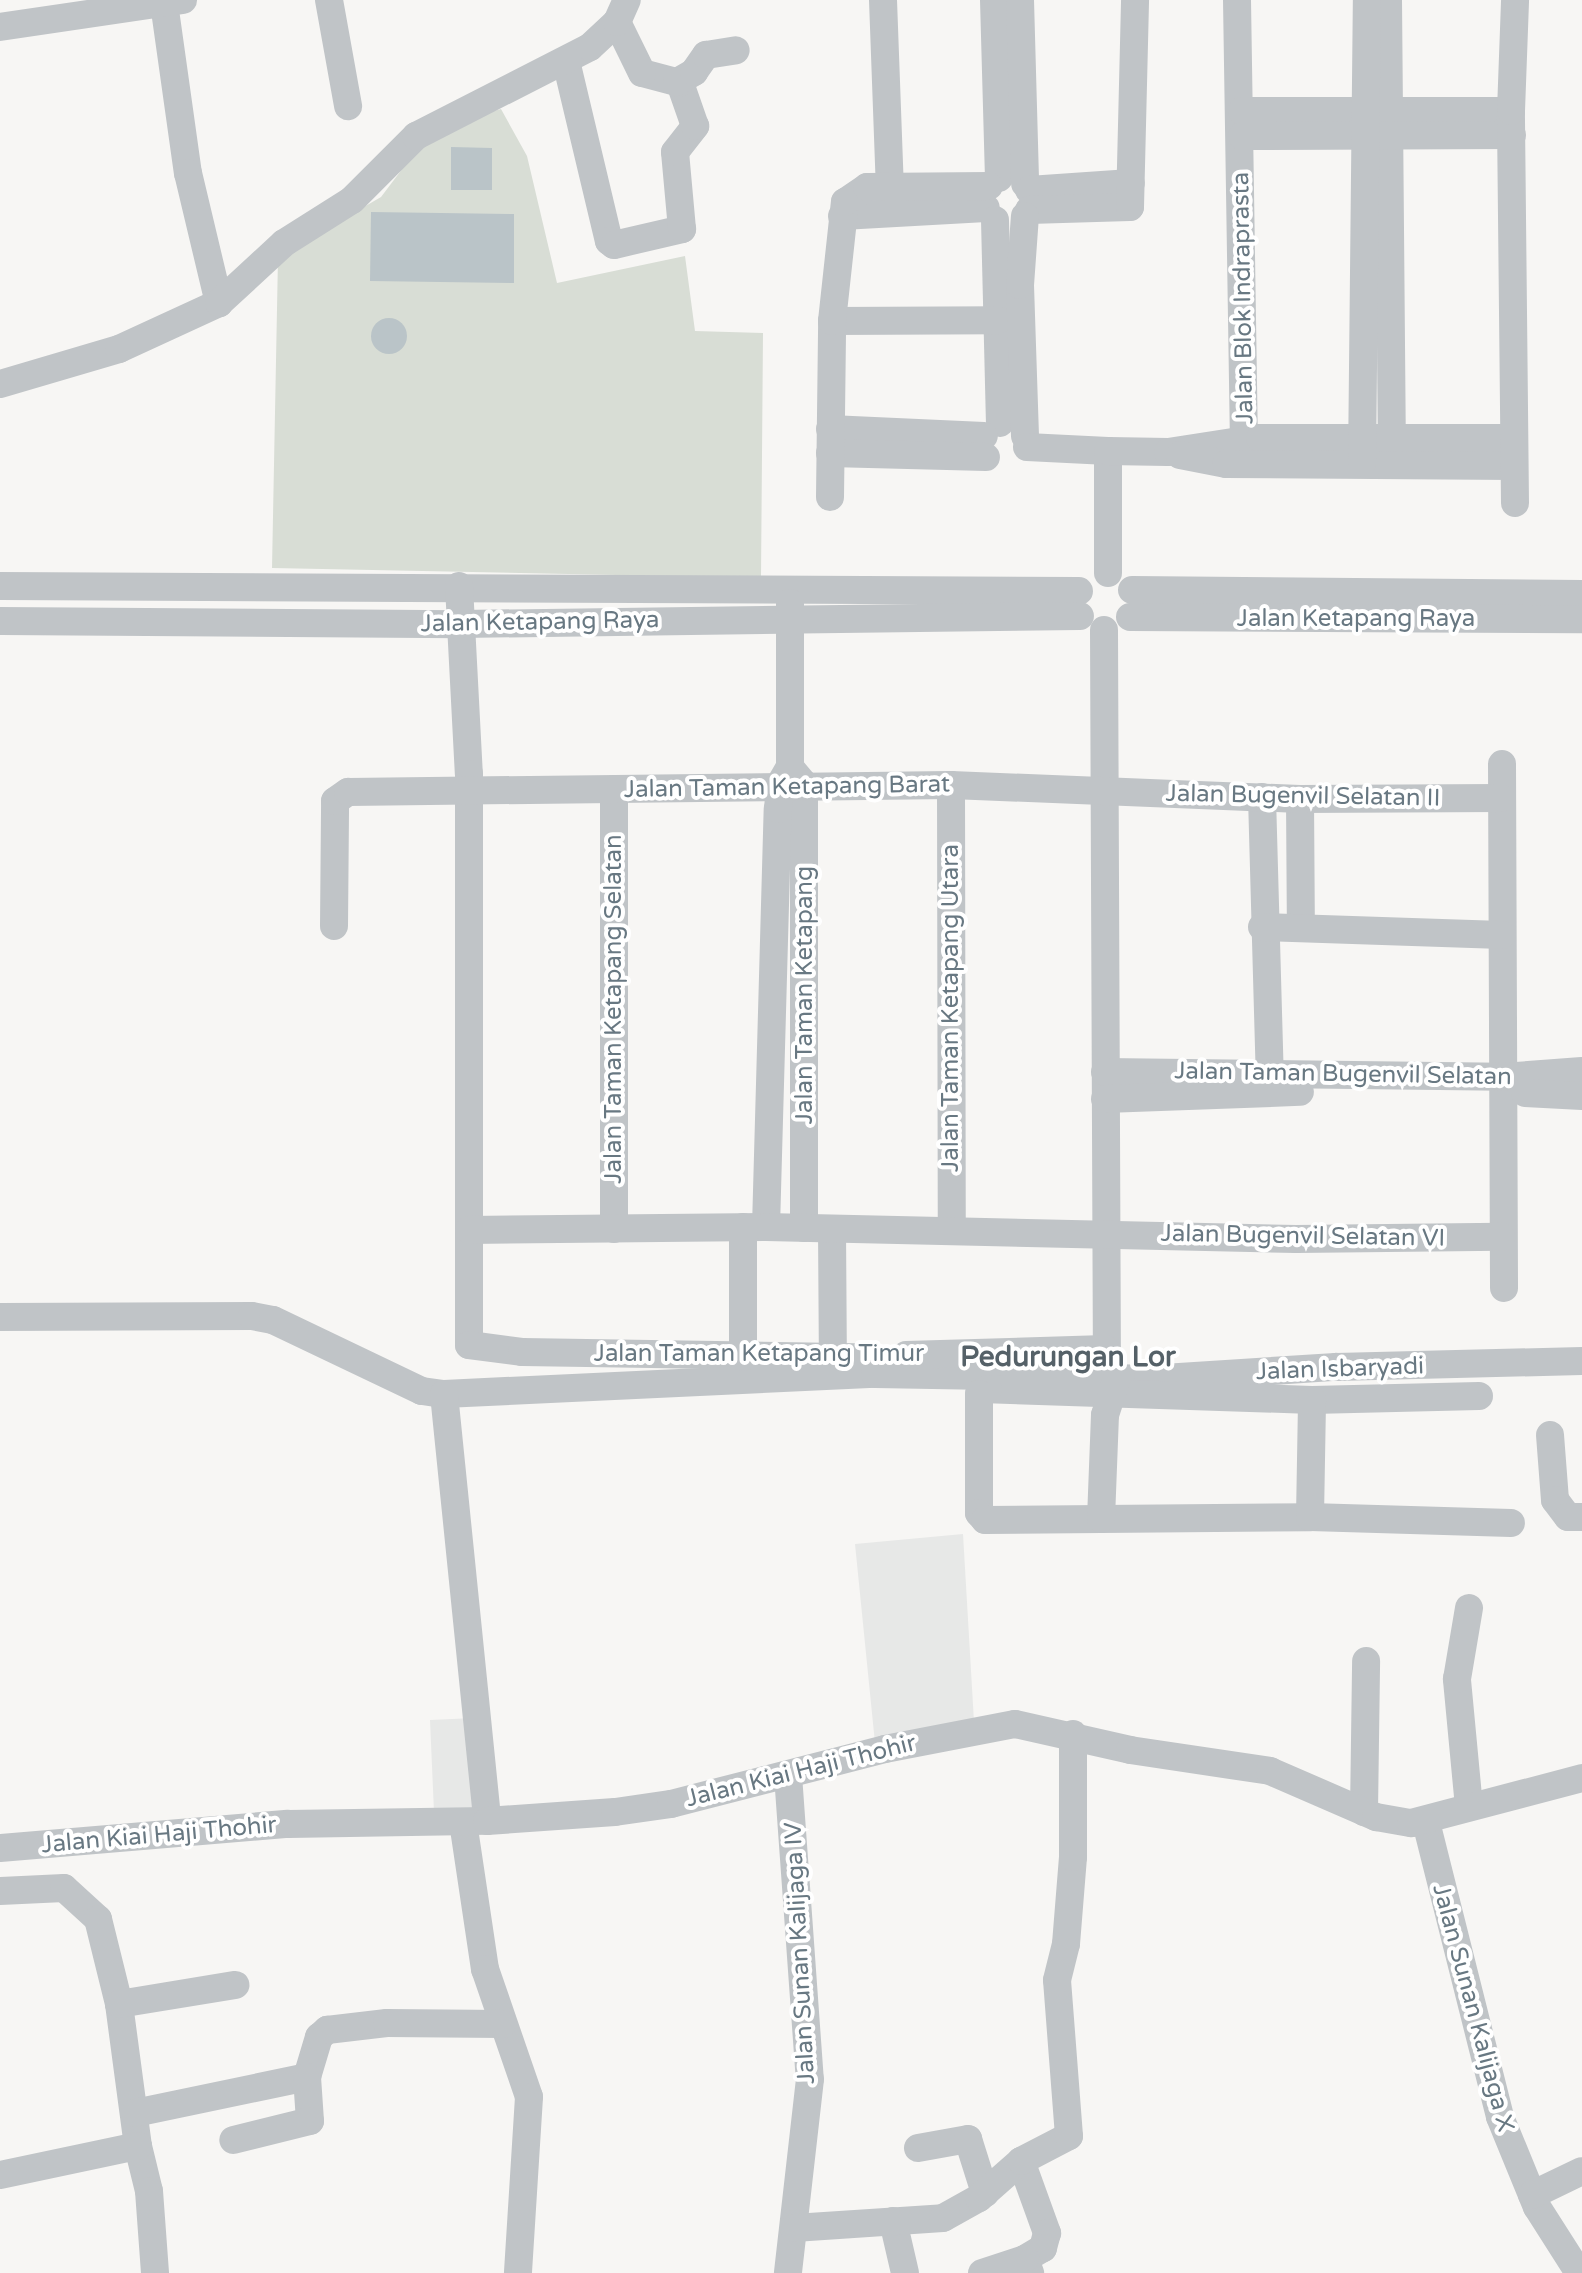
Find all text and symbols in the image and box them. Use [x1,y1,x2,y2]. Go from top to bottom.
street label: Jalan Blok Indraprasta [1226,172,1260,424]
street label: Jalan Ketapang Raya [1237,605,1475,633]
street label: Jalan Ketapang Raya [420,606,660,638]
street label: Jalan Taman Ketapang Barat [624,770,950,804]
street label: Jalan Bugenvil Selatan II [1165,779,1441,813]
street label: Jalan Taman Ketapang Selatan [600,834,628,1184]
street label: Jalan Taman Ketapang Utara [937,844,965,1172]
street label: Jalan Taman Ketapang [791,866,819,1124]
street label: Jalan Taman Bugenvil Selatan [1174,1057,1512,1091]
street label: Jalan Bugenvil Selatan VI [1160,1219,1446,1253]
street label: Jalan Taman Ketapang Timur [594,1340,924,1368]
district label: Pedurungan Lor [960,1340,1176,1374]
street label: Jalan Isbaryadi [1255,1352,1425,1386]
street label: Jalan Kiai Haji Thohir [683,1728,919,1814]
street label: Jalan Kiai Haji Thohir [40,1810,278,1860]
street label: Jalan Sunan Kalijaga IV [779,1821,821,2085]
street label: Jalan Sunan Kalijaga X [1426,1881,1520,2135]

